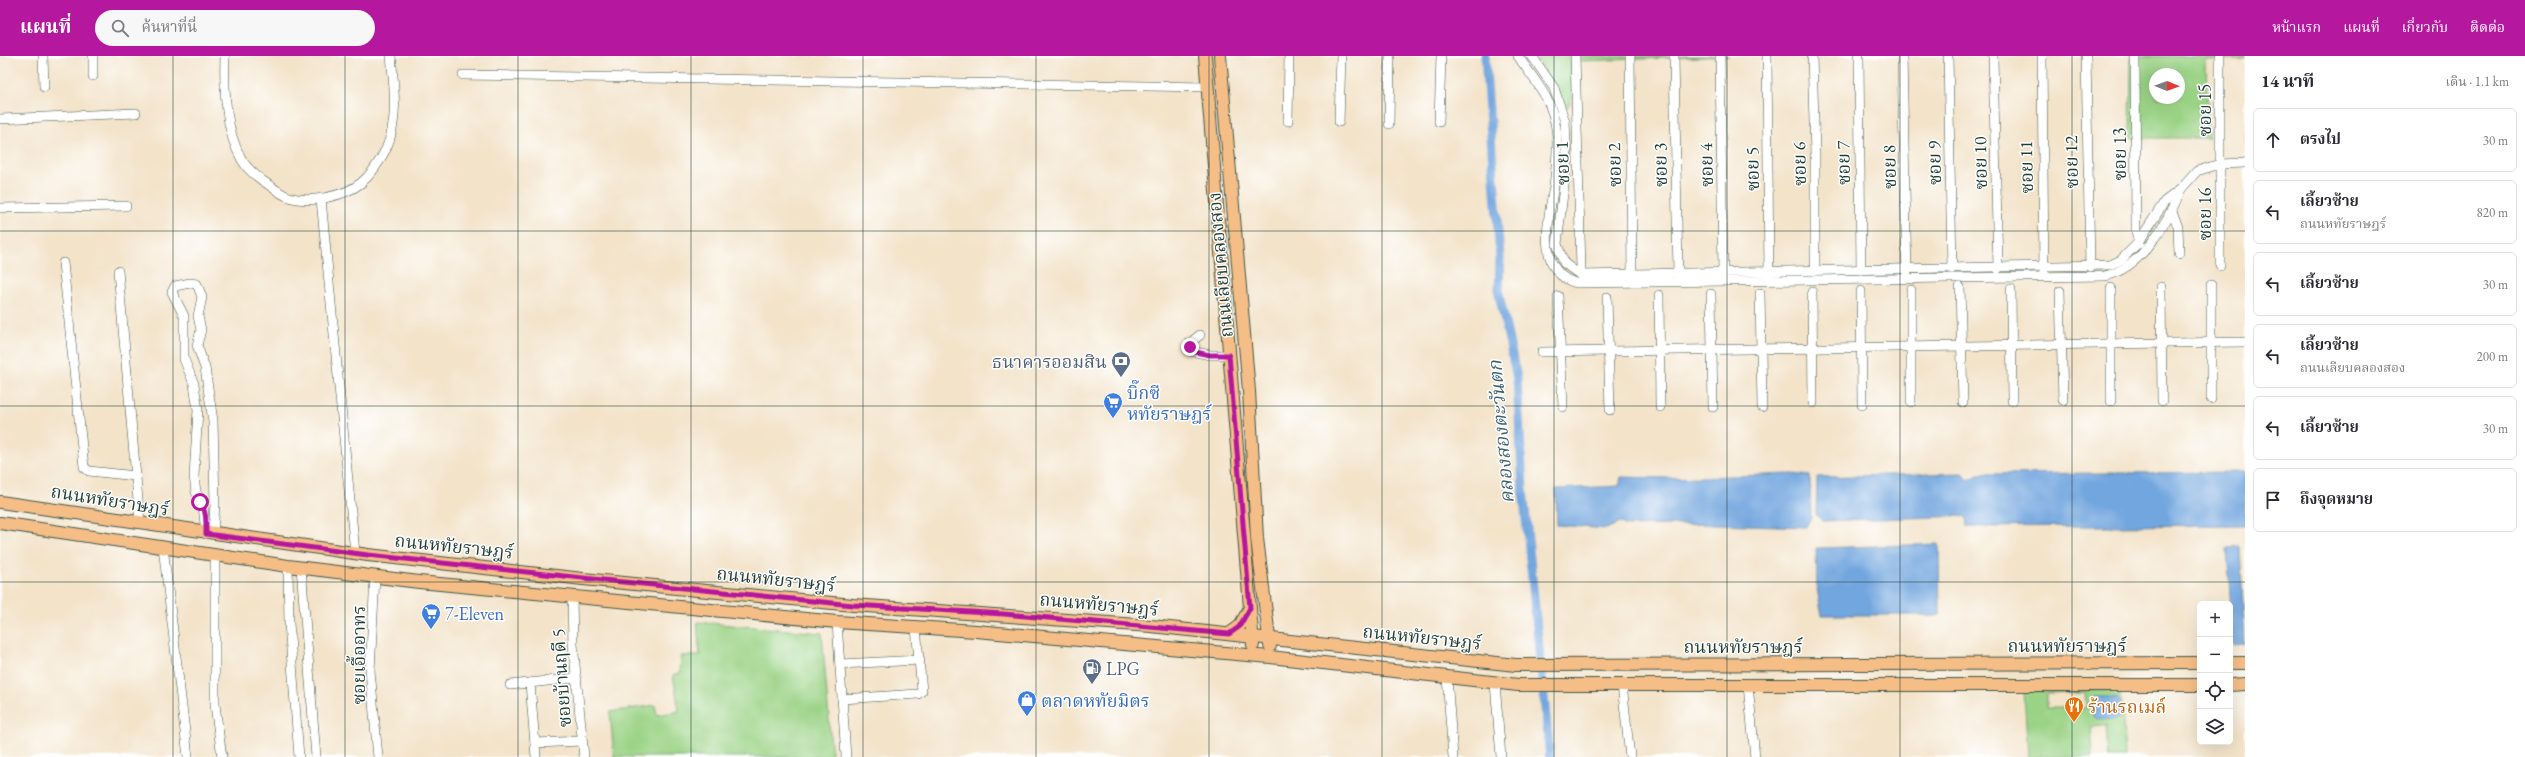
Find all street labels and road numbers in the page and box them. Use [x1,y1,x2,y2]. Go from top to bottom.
street label: ซอย 15 [2193,83,2216,137]
street label: ซอย 13 [2108,127,2131,181]
street label: ซอย 12 [2059,135,2083,189]
street label: ซอย 10 [1968,136,1992,190]
street label: ซอย 1 [1550,140,1574,186]
street label: ซอย 7 [1831,140,1855,185]
street label: ซอย 9 [1922,140,1946,185]
street label: ซอย 11 [2014,140,2038,194]
street label: ซอย 6 [1787,141,1811,186]
street label: ซอย 2 [1602,142,1626,187]
street label: ซอย 4 [1694,142,1718,187]
street label: ซอย 3 [1648,143,1672,187]
street label: ซอย 8 [1877,145,1901,189]
street label: ซอย 5 [1740,147,1764,191]
street label: ซอย 16 [2193,187,2216,241]
street label: ถนนเลียบคลองสอง [1202,191,1238,339]
street label: ถนนหทัยราษฎร์ [49,479,172,521]
street label: ถนนหทัยราษฎร์ [393,528,515,564]
street label: ถนนหทัยราษฎร์ [715,561,837,597]
street label: ถนนหทัยราษฎร์ [1039,587,1160,621]
street label: ซอยเอื้ออาทร [345,605,370,705]
street label: ถนนหทัยราษฎร์ [1361,619,1483,655]
street label: ซอยบ้านฤดี 5 [546,628,576,728]
street label: ถนนหทัยราษฎร์ [2007,634,2128,657]
street label: ถนนหทัยราษฎร์ [1683,635,1804,658]

